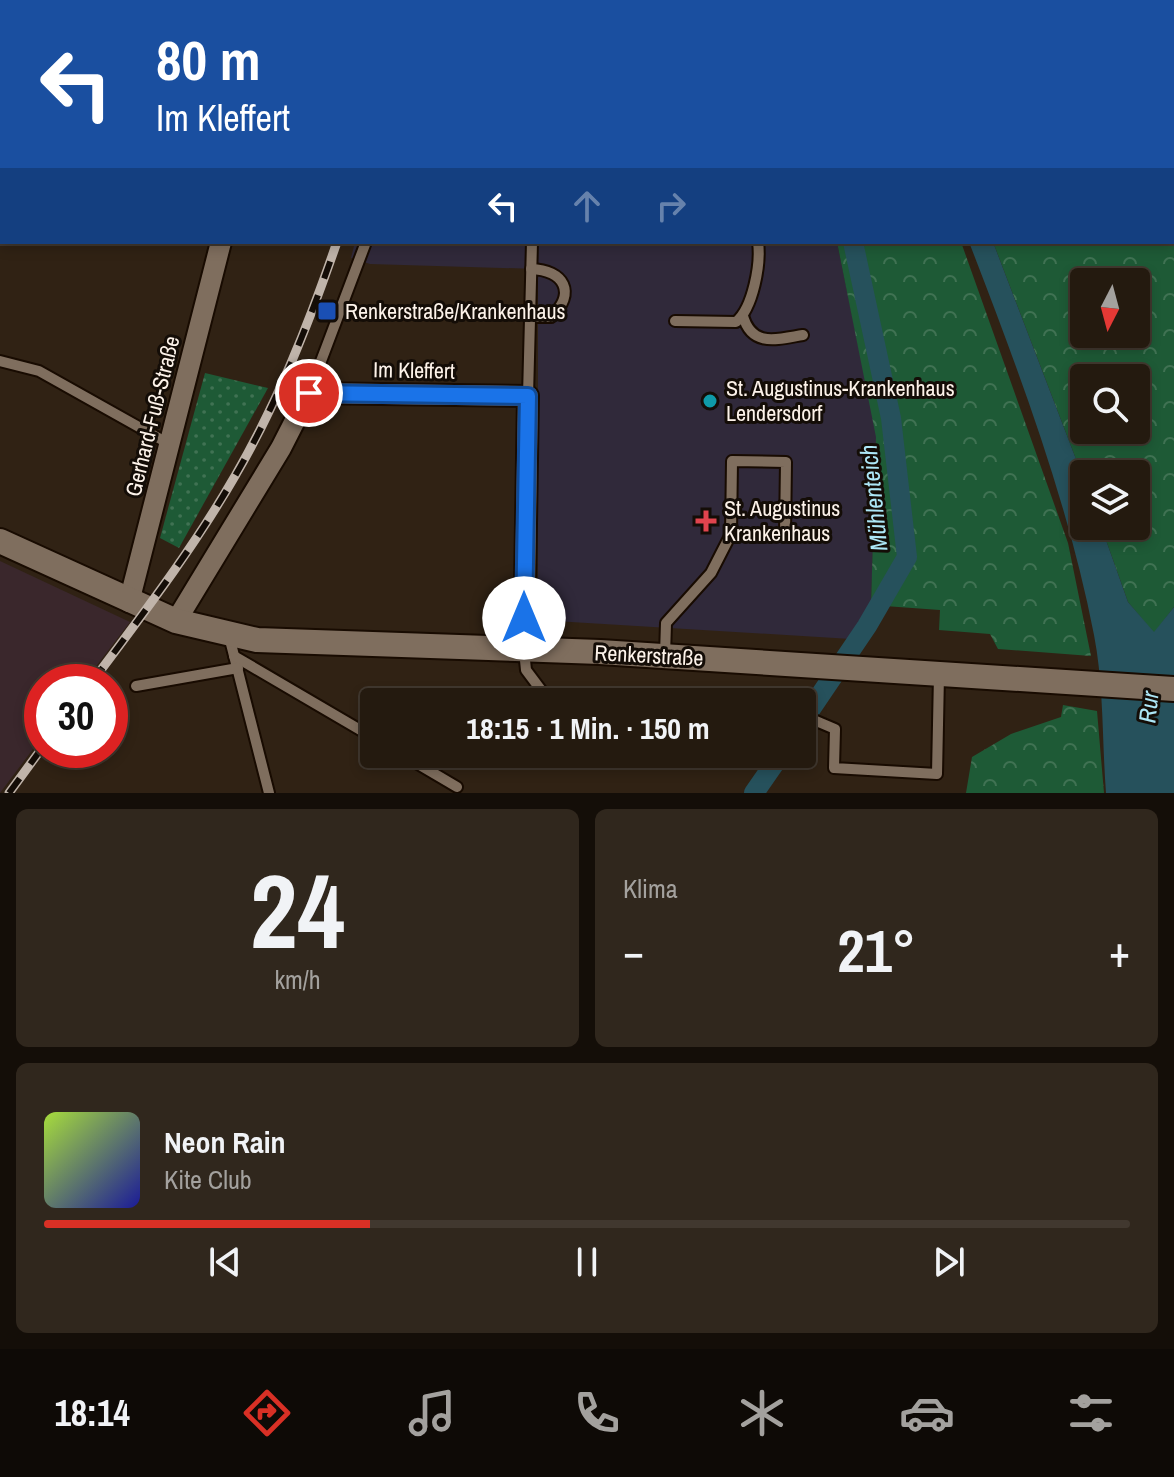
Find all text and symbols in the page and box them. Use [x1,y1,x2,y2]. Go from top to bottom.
text: 80 m [156,22,261,97]
icon: left [24,32,128,136]
text: Im Kleffert [156,94,290,142]
icon: left [481,184,525,228]
icon: ahead [565,184,609,228]
icon: right [649,184,693,228]
north arrow [1070,268,1150,348]
map controls [1070,268,1150,540]
place label: Renkerstraße/Krankenhaus [345,296,566,326]
marker: Renkerstraße/Krankenhaus [316,300,338,322]
street label: Gerhard-Fuß-Straße [118,333,186,499]
street label: Im Kleffert [373,354,455,386]
pin [275,359,343,427]
button: search [1070,364,1150,444]
icon: arrive [287,371,331,415]
place label: St. Augustinus-Krankenhaus Lendersdorf [726,373,955,428]
marker: St. Augustinus-Krankenhaus Lendersdorf [701,392,719,410]
water label: Mühlenteich [851,443,895,553]
button: layers [1070,460,1150,540]
place label: St. Augustinus Krankenhaus [724,493,840,548]
marker: St. Augustinus Krankenhaus [695,510,717,532]
position arrow [482,576,566,660]
street label: Renkerstraße [594,637,704,673]
speed limit sign: 30 [24,664,128,768]
water label: Rur [1130,688,1166,724]
text: 18:15 · 1 Min. · 150 m [466,708,710,748]
text: 24 [250,840,345,980]
text: Klima [623,871,678,906]
text: 21° [837,910,916,991]
text: − [623,921,644,981]
text: + [1109,921,1130,981]
text: km/h [274,962,321,997]
text: Neon Rain [164,1122,286,1162]
text: Kite Club [164,1162,252,1197]
icon: previous [203,1240,247,1284]
icon: pause [565,1240,609,1284]
icon: next [927,1240,971,1284]
icon: directions [239,1385,295,1441]
icon: music [404,1385,460,1441]
icon: phone [569,1385,625,1441]
icon: climate [734,1385,790,1441]
icon: car [899,1385,955,1441]
icon: filters [1063,1385,1119,1441]
text: 18:14 [54,1389,130,1437]

